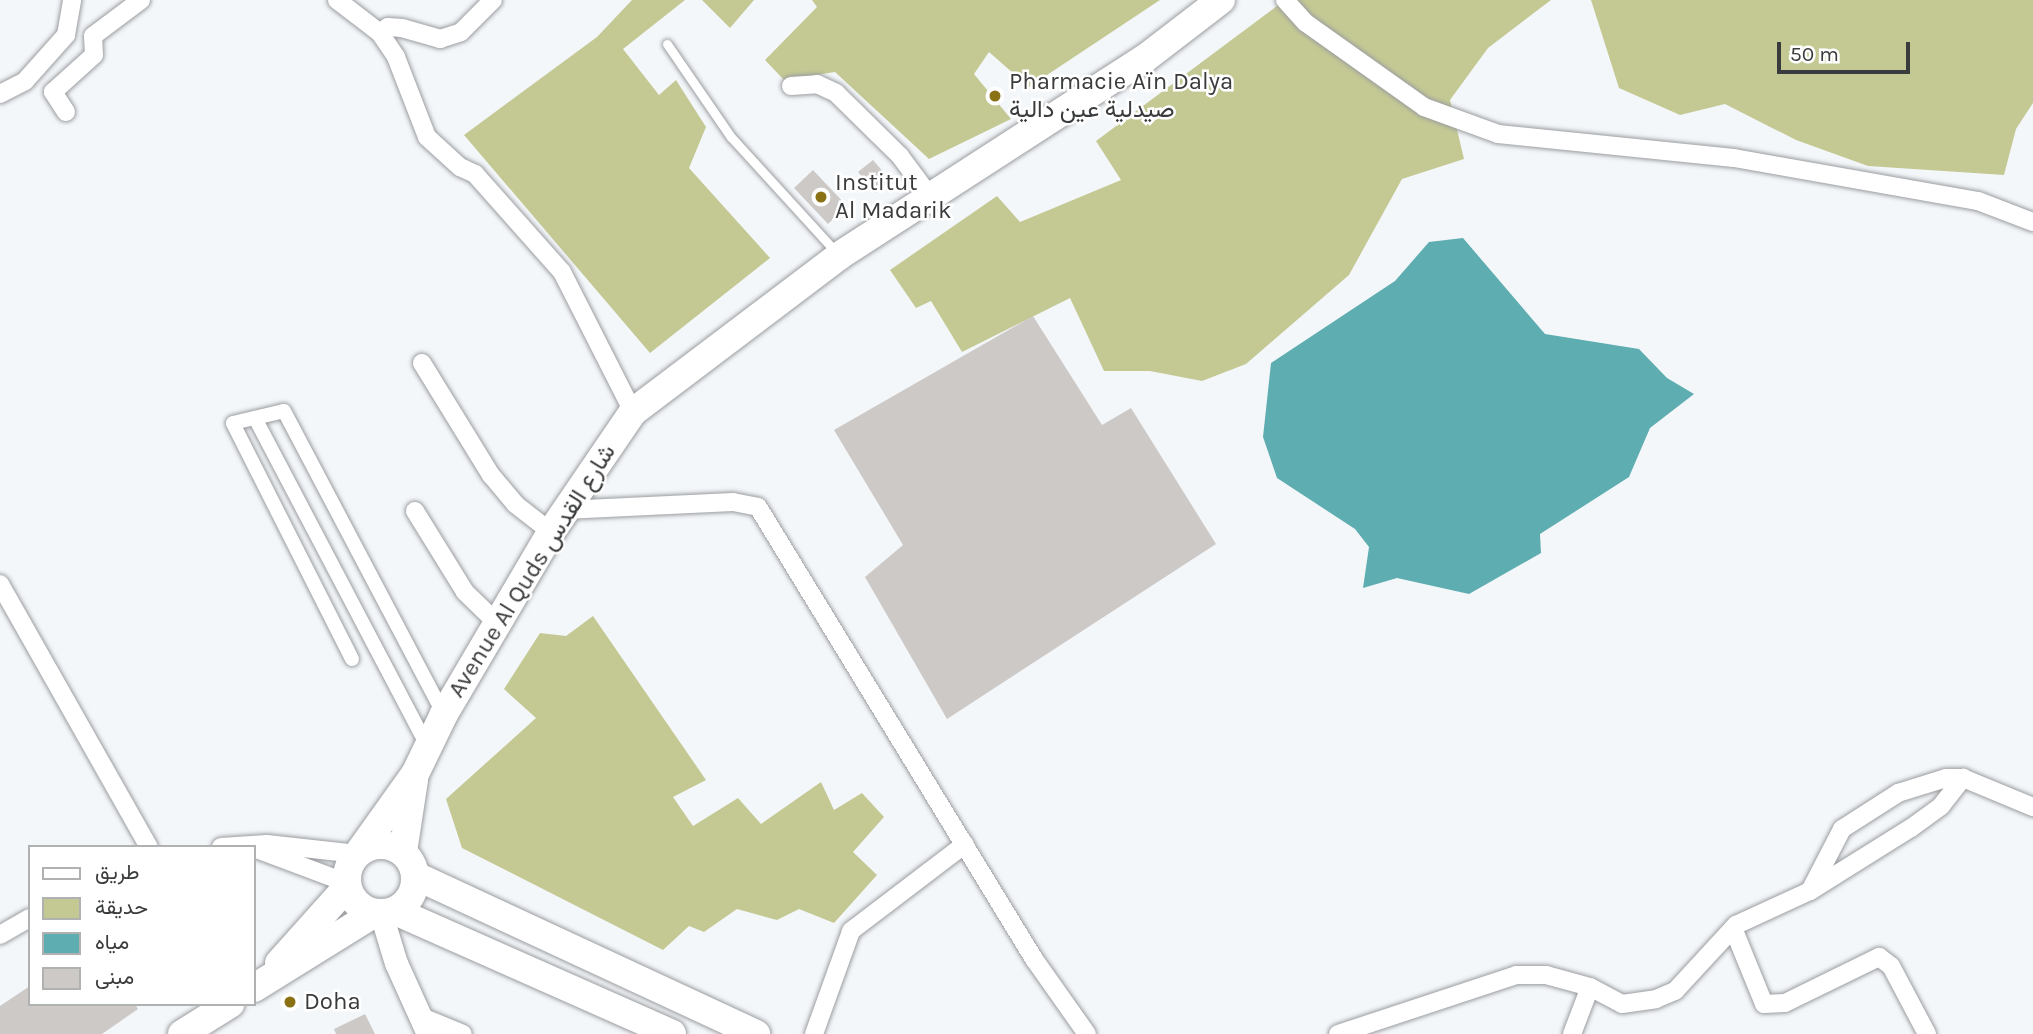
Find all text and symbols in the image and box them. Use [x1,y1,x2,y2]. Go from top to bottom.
scale bar [1781,28,1914,72]
text: 50 m [1790,42,1839,66]
place label: Pharmacie Aïn Dalya صيدلية عين دالية [1009,68,1233,124]
marker: Pharmacie Aïn Dalya صيدلية عين دالية [987,88,1003,104]
place label: Institut Al Madarik [835,169,952,225]
marker: Institut Al Madarik [813,189,829,205]
street label: Avenue Al Quds شارع القدس [442,439,622,703]
legend [28,845,256,1006]
text: طريق [95,860,140,884]
text: حديقة [95,895,148,919]
text: مياه [95,930,129,954]
text: مبنى [95,965,134,989]
place label: Doha [304,988,361,1016]
marker: Doha [282,994,298,1010]

